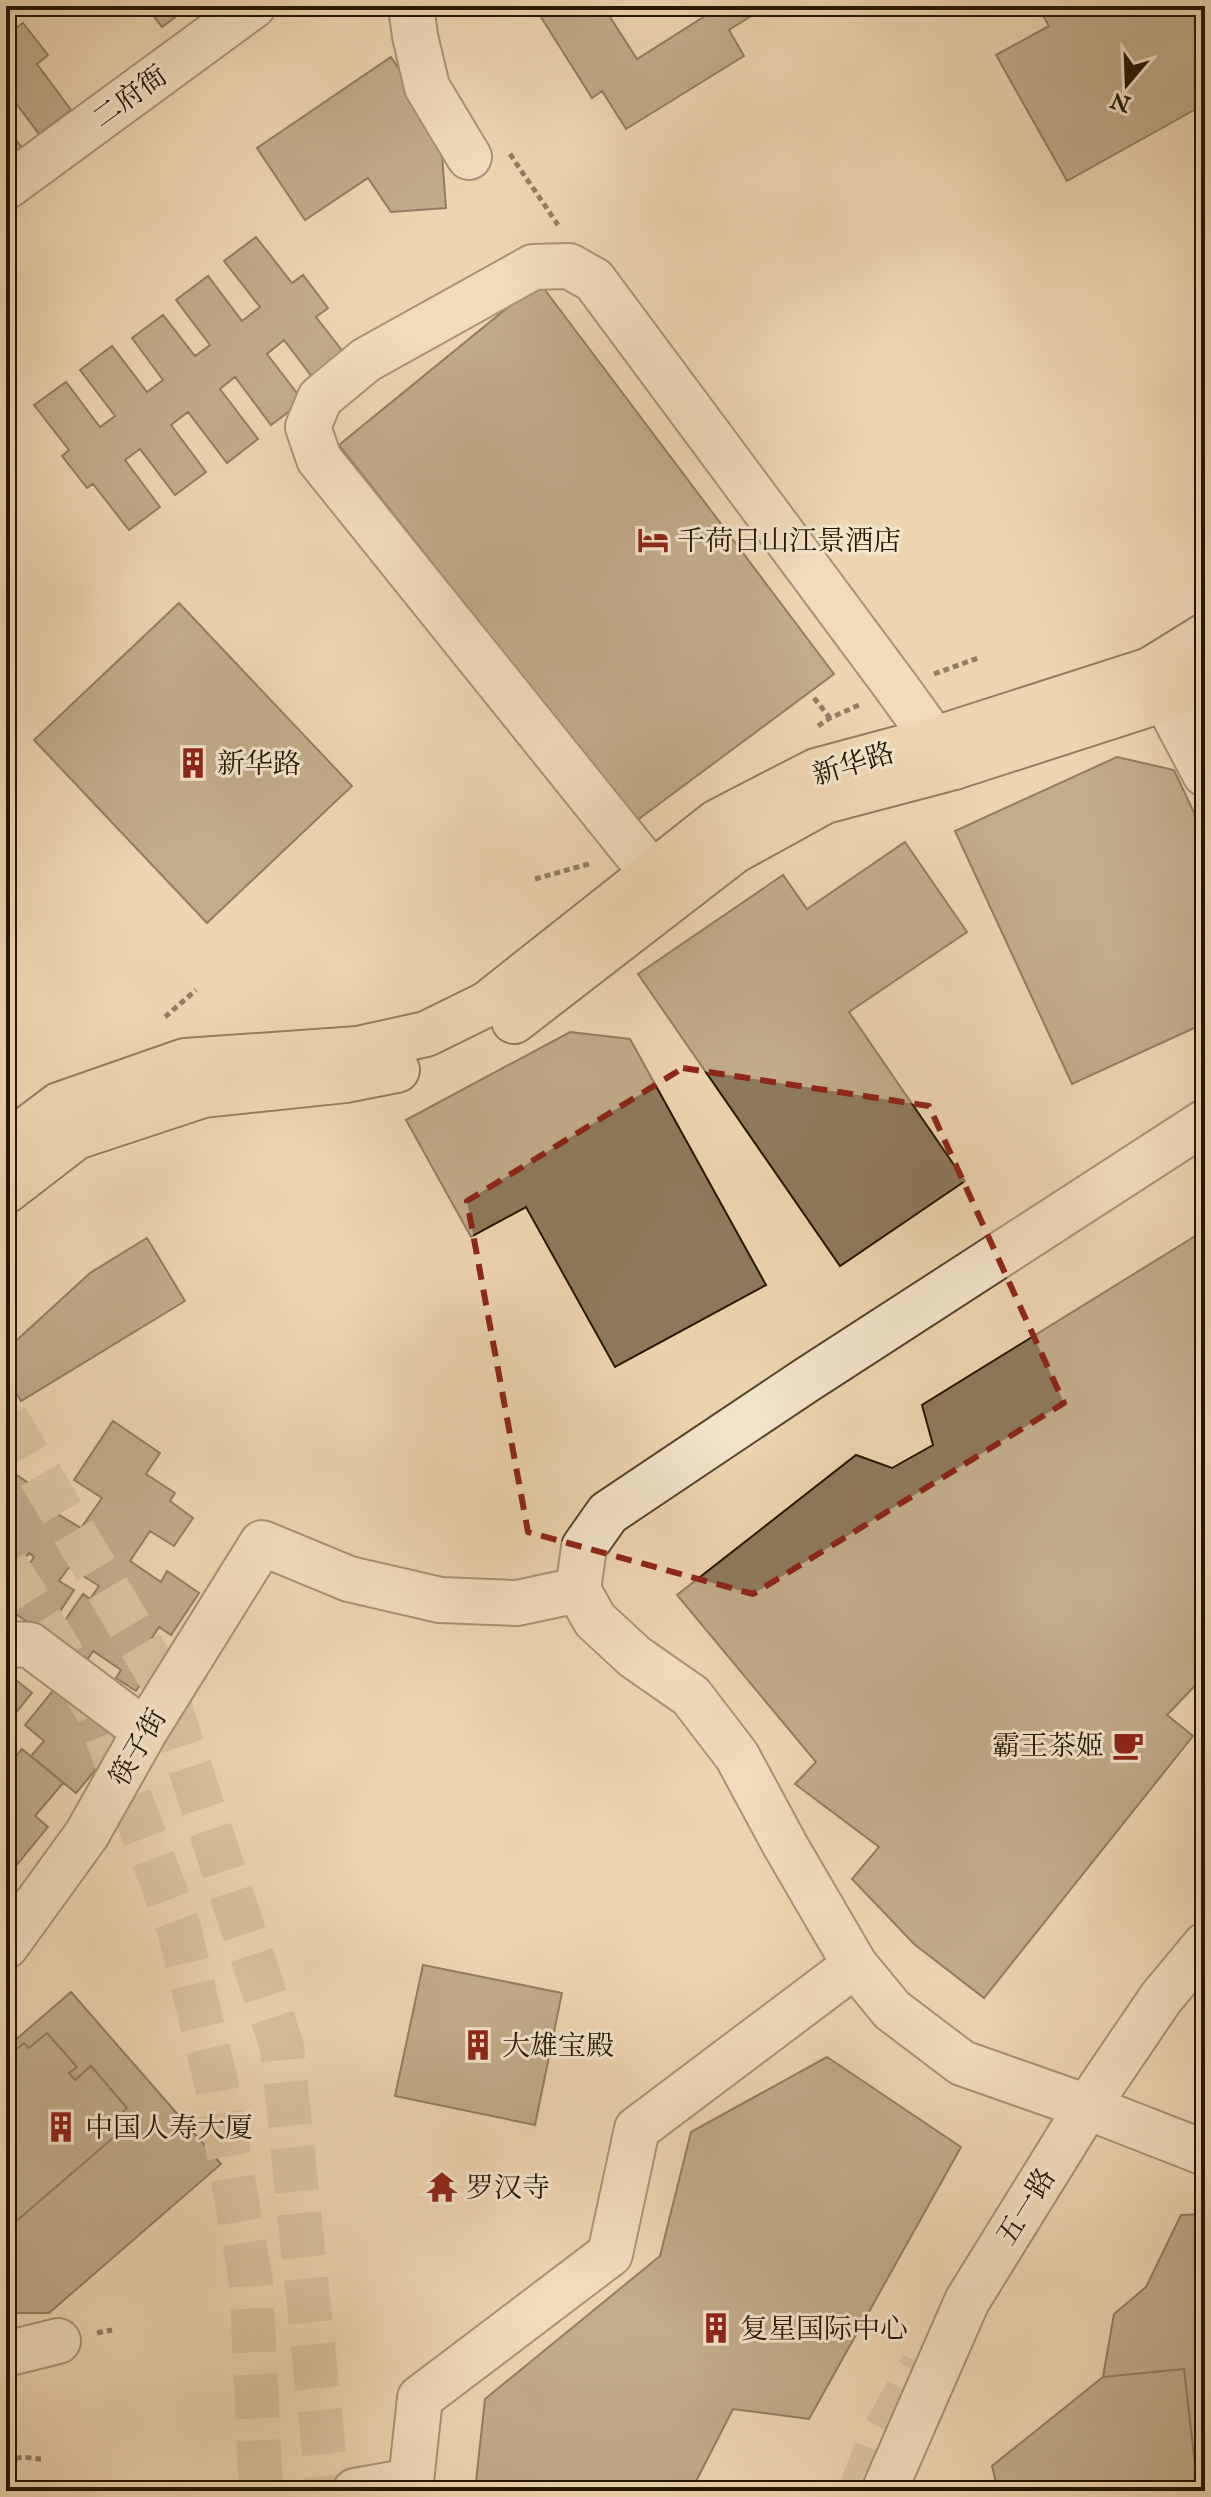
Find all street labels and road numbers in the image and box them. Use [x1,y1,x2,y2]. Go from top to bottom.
street label: 二府衙 [86,59,175,137]
street label: 新华路 [808,736,899,794]
street label: 筷子街 [103,1703,175,1793]
street label: 五一路 [990,2162,1064,2252]

